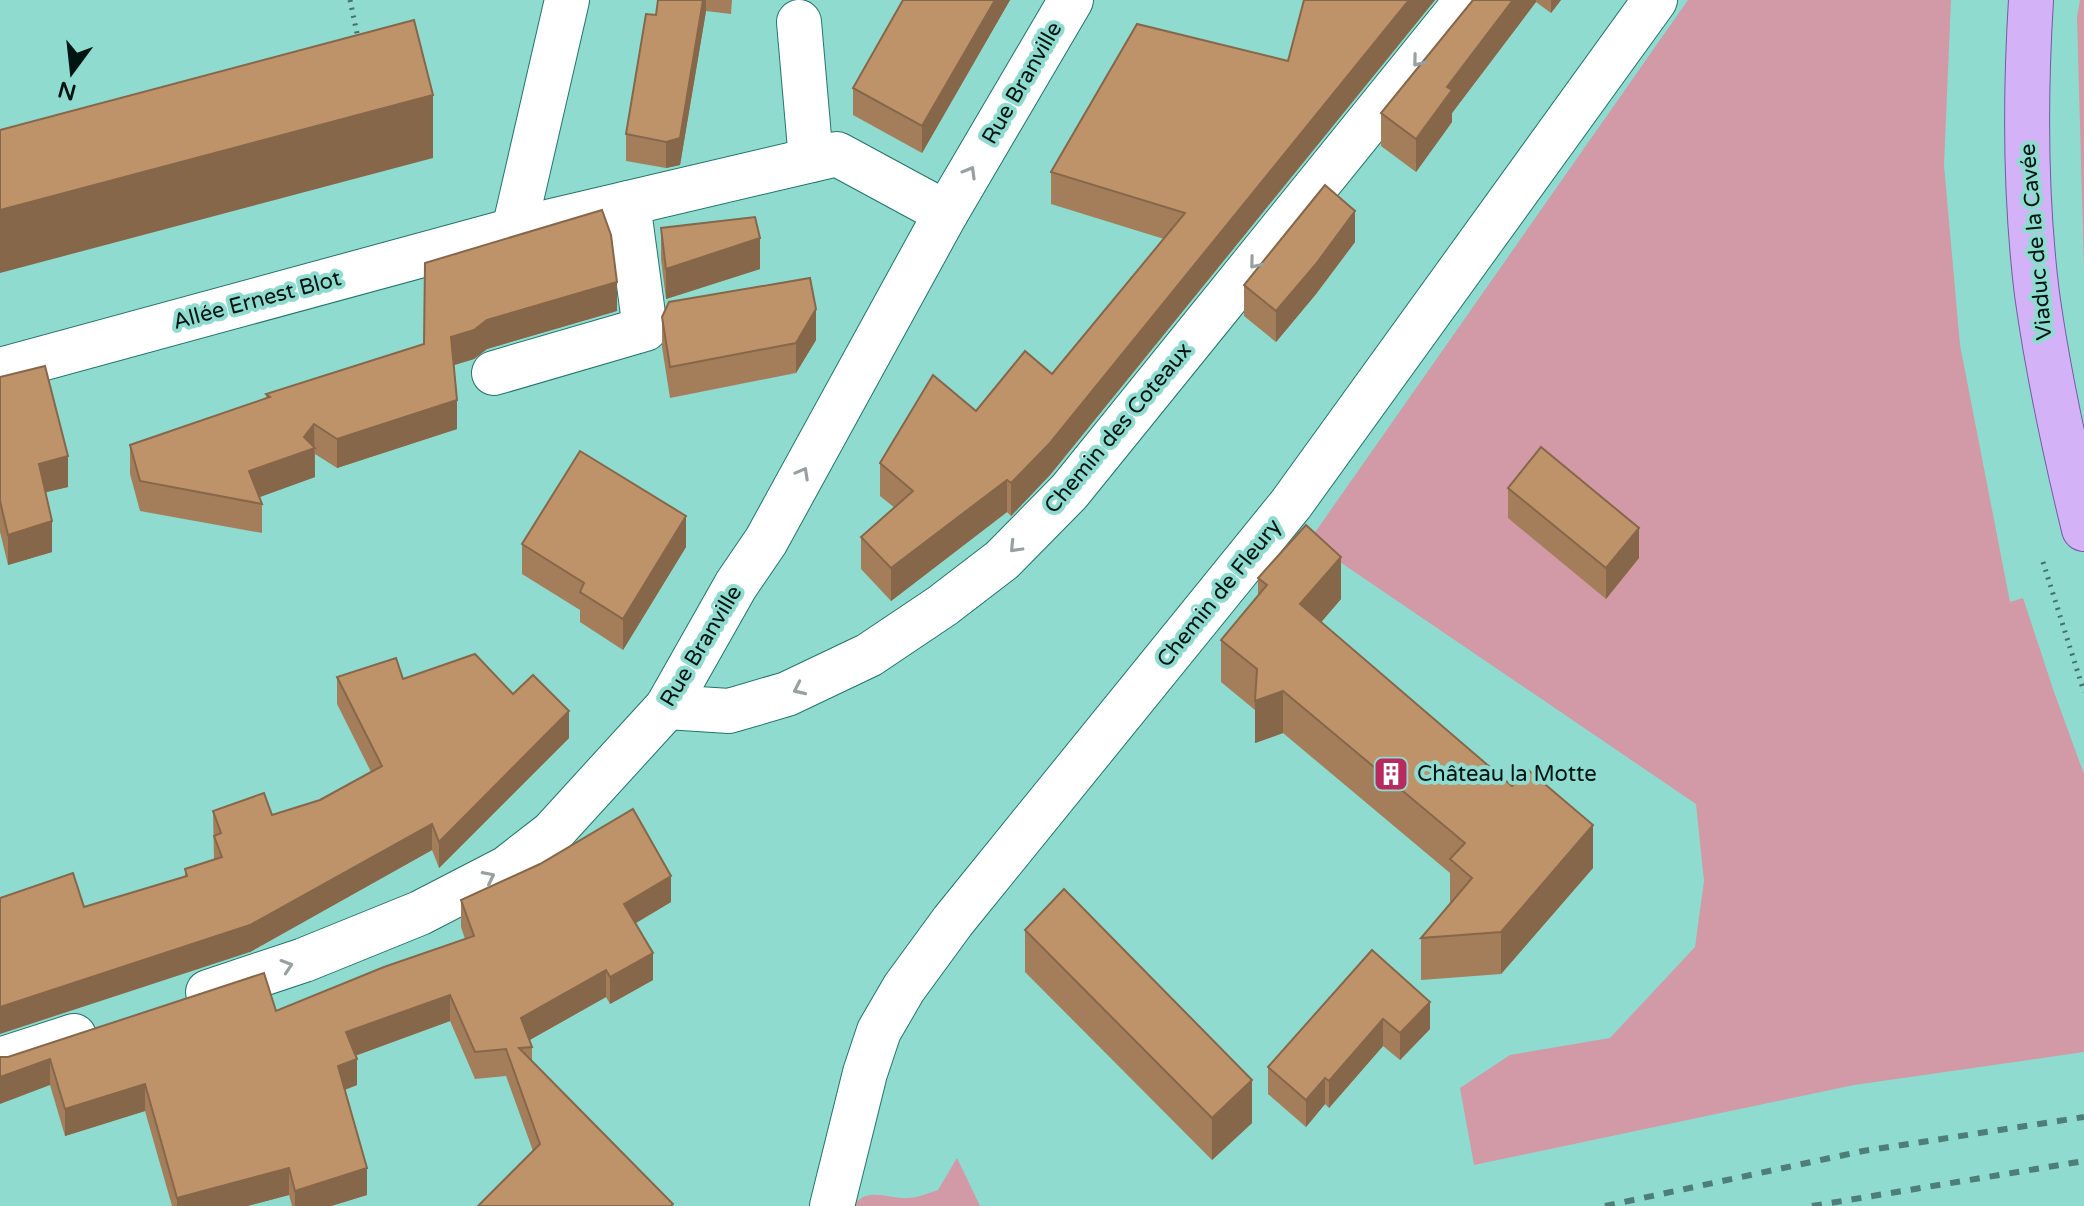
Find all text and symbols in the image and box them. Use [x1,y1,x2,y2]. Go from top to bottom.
street label: Rue Branville [977,17,1067,149]
north arrow [32,32,112,112]
one-way arrow [1413,52,1428,66]
text: N [55,76,79,105]
street label: Viaduc de la Cavée [2014,143,2058,341]
one-way arrow [960,166,976,181]
one-way arrow [1250,254,1264,269]
street label: Allée Ernest Blot [170,265,344,335]
street label: Chemin des Coteaux [1039,337,1197,519]
one-way arrow [793,467,809,481]
street label: Chemin de Fleury [1151,514,1287,672]
one-way arrow [1010,538,1024,552]
street label: Rue Branville [655,581,747,711]
one-way arrow [792,679,807,695]
building icon: Château la Motte [1372,755,1410,793]
place label: Château la Motte [1417,761,1597,787]
one-way arrow [481,872,495,887]
one-way arrow [280,959,293,975]

